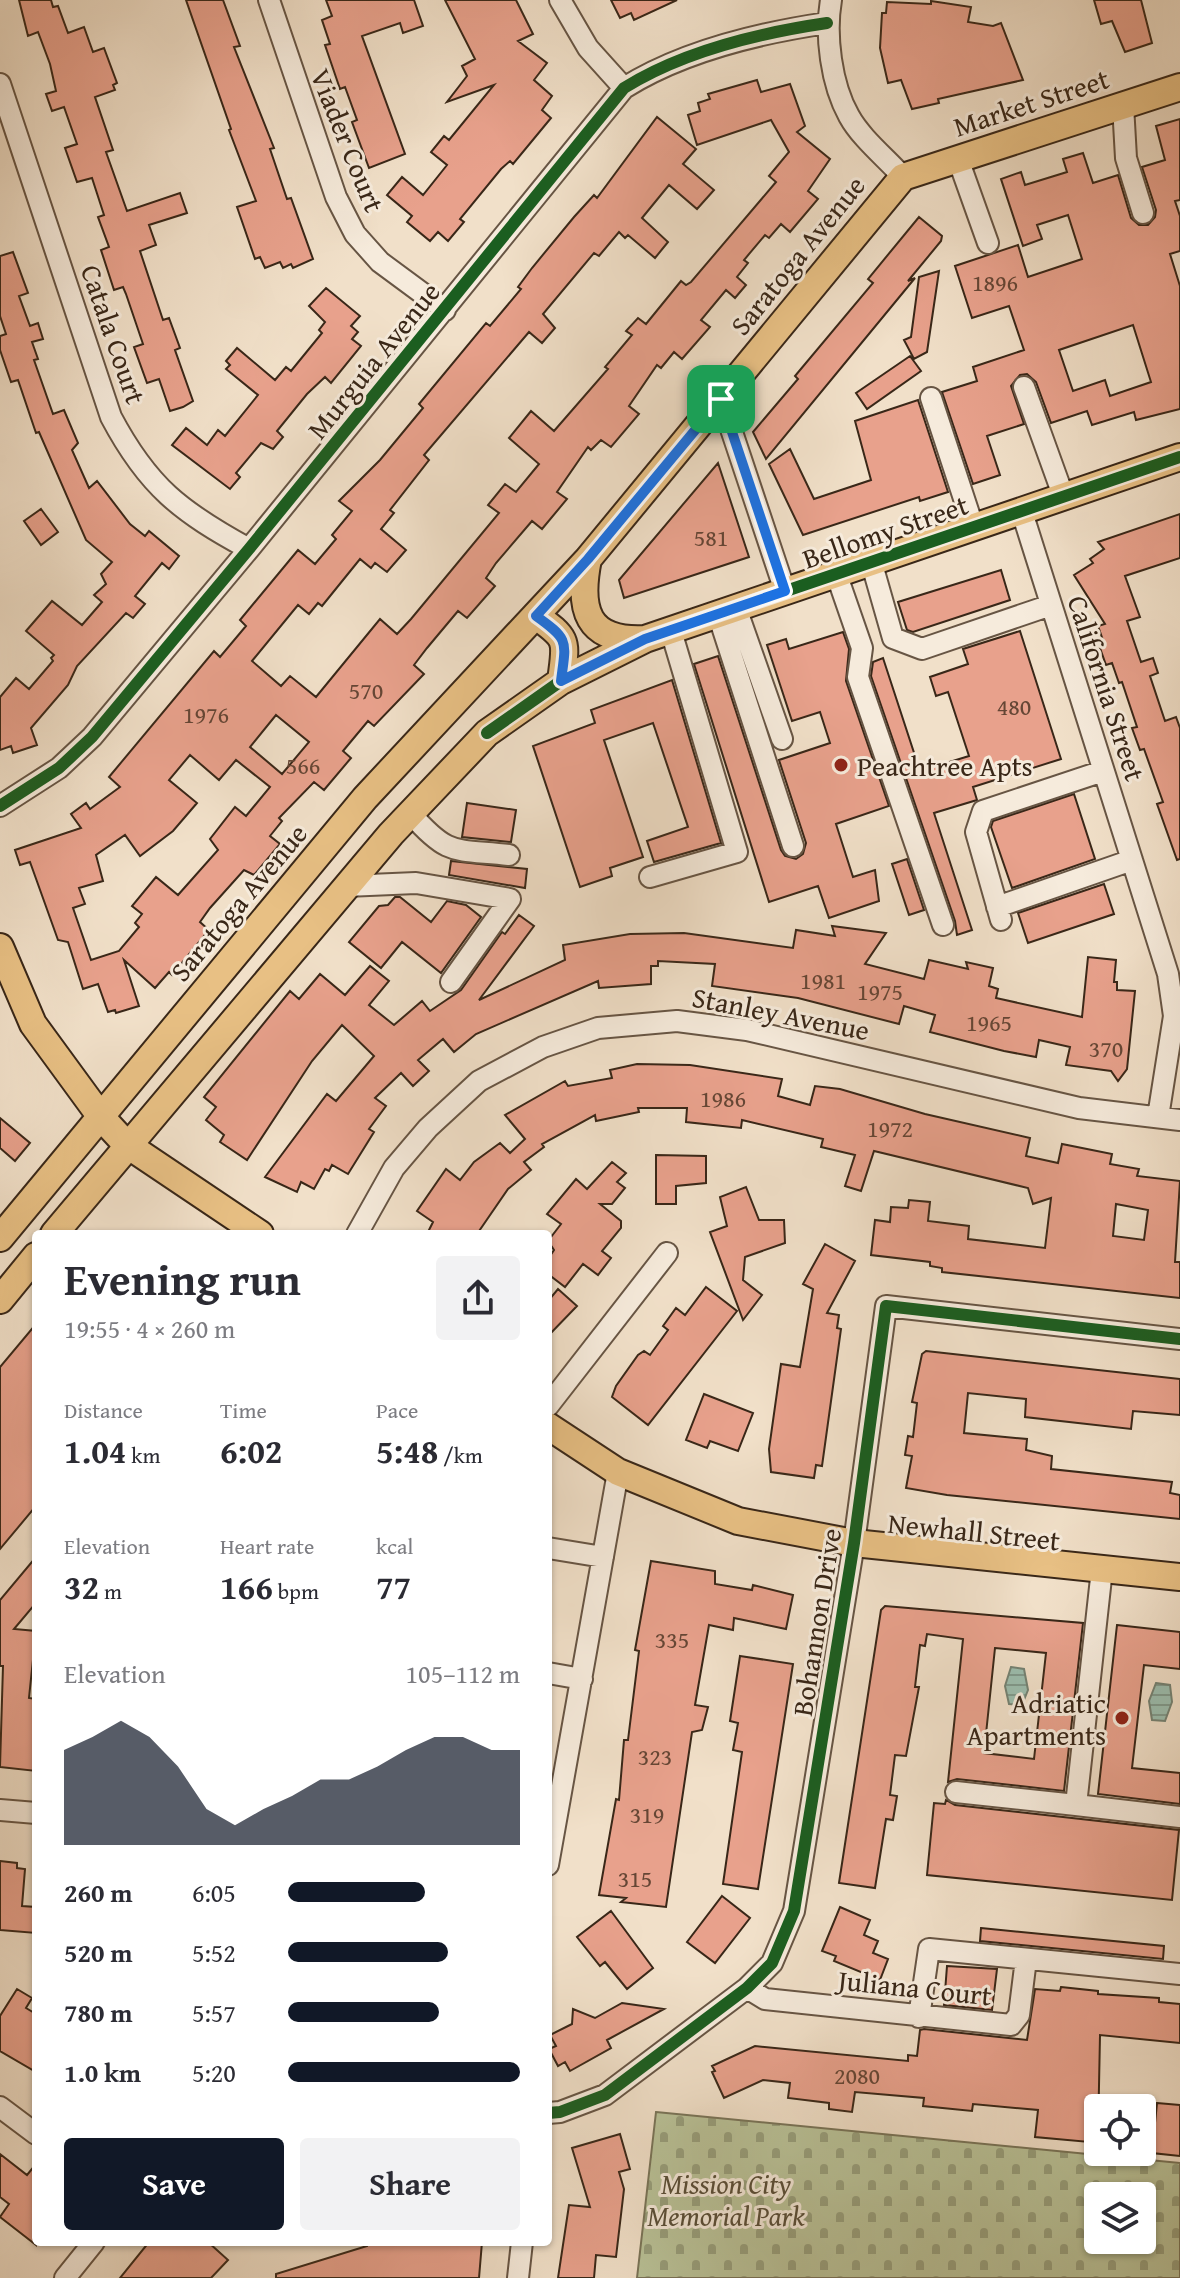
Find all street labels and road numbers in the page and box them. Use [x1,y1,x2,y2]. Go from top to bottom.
street label: Market Street [948,58,1114,146]
street label: Viader Court [301,62,395,218]
street label: Saratoga Avenue [720,166,874,344]
street label: Catala Court [71,259,157,409]
street label: Murguia Avenue [297,272,449,448]
street label: Bellomy Street [797,483,973,579]
street label: California Street [1058,590,1156,786]
street label: Saratoga Avenue [160,814,316,990]
street label: Stanley Avenue [689,976,873,1050]
street label: Newhall Street [886,1502,1062,1560]
street label: Bohannon Drive [781,1525,851,1719]
street label: Juliana Court [833,1958,994,2015]

